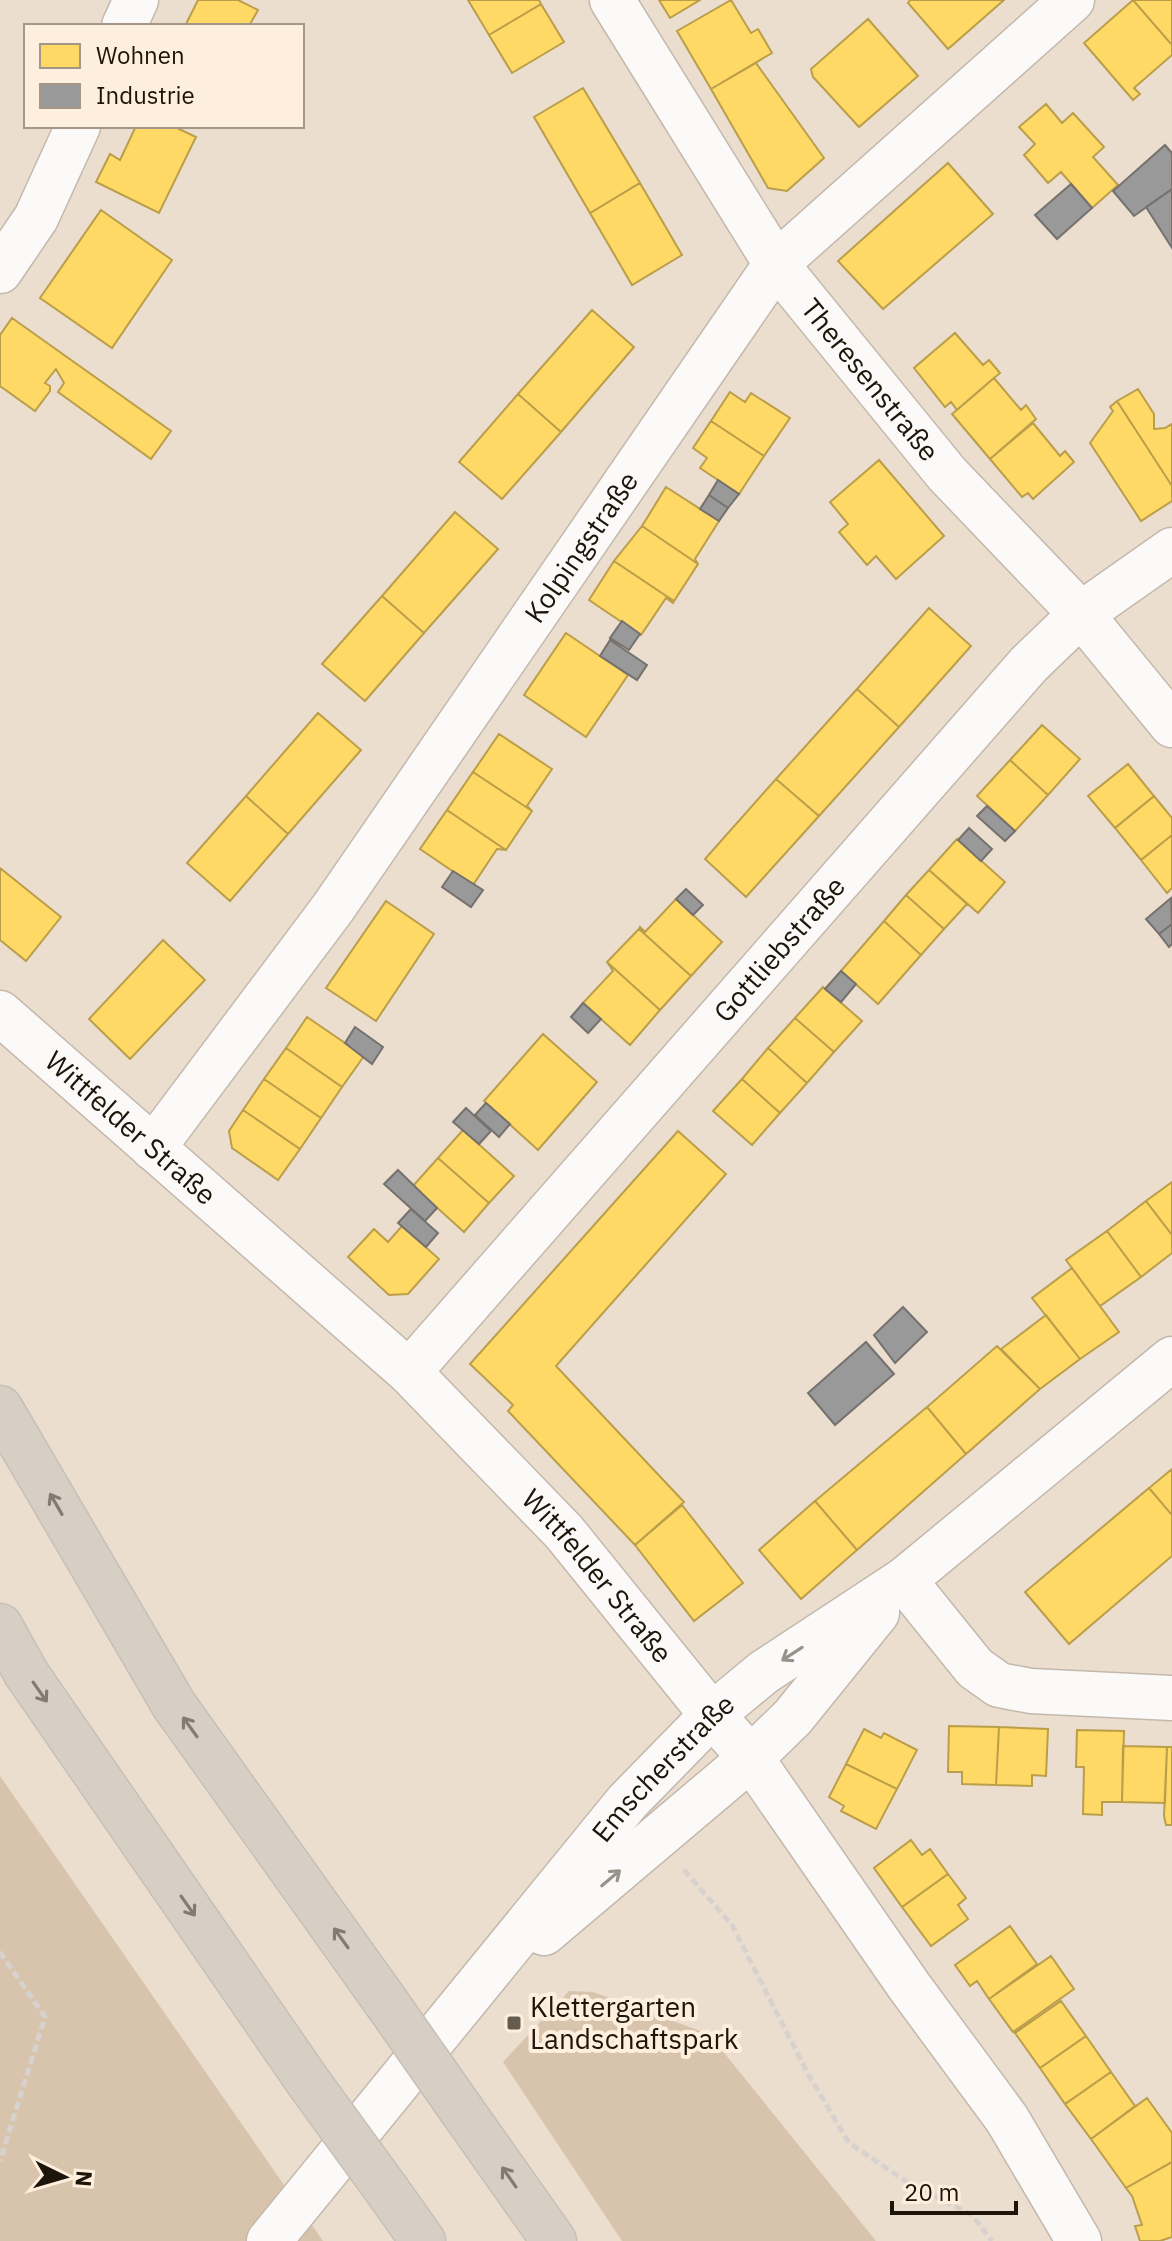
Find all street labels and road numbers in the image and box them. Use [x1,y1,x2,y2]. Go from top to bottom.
street label: Theresenstraße [793,290,948,468]
street label: Kolpingstraße [516,464,646,630]
street label: Gottliebstraße [705,868,853,1030]
street label: Wittfelder Straße [38,1042,225,1213]
street label: Wittfelder Straße [514,1481,681,1670]
street label: Emscherstraße [583,1685,742,1849]

